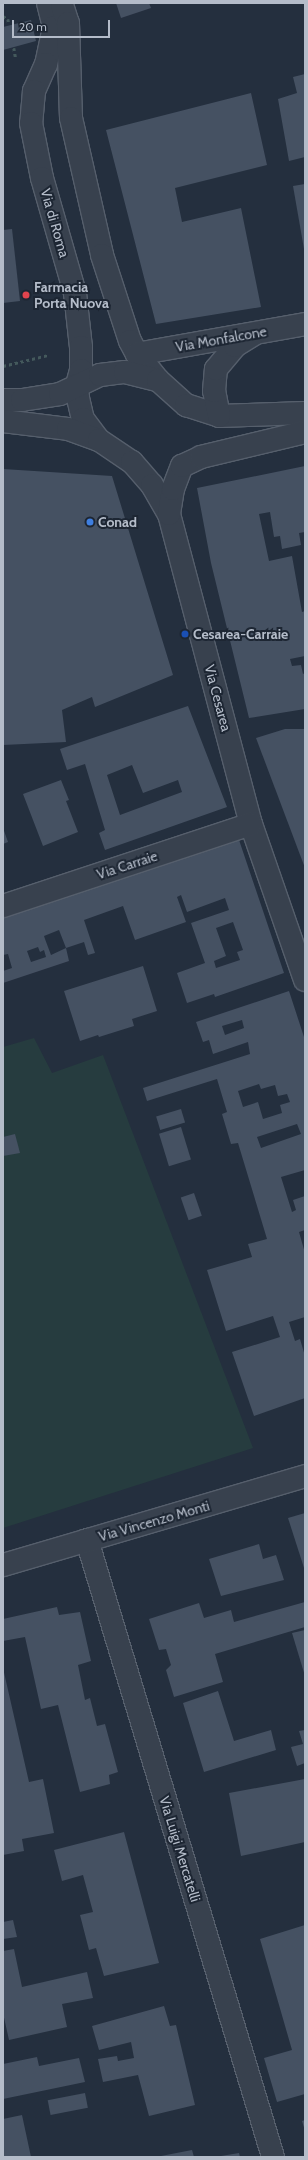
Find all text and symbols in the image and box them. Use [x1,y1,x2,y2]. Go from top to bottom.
scale bar [14,12,112,38]
text: 20 m [19,19,47,34]
street label: Via di Roma [37,187,73,259]
place label: Farmacia Porta Nuova [34,279,109,312]
marker: Farmacia Porta Nuova [21,290,31,300]
street label: Via Monfalcone [174,323,268,355]
place label: Conad [98,514,137,530]
marker: Conad [85,517,95,527]
place label: Cesarea-Carraie [193,626,288,642]
marker: Cesarea-Carraie [180,629,190,639]
street label: Via Cesarea [201,663,235,733]
street label: Via Carraie [94,847,160,883]
street label: Via Vincenzo Monti [97,1497,211,1545]
street label: Via Luigi Mercatelli [156,1794,204,1904]

